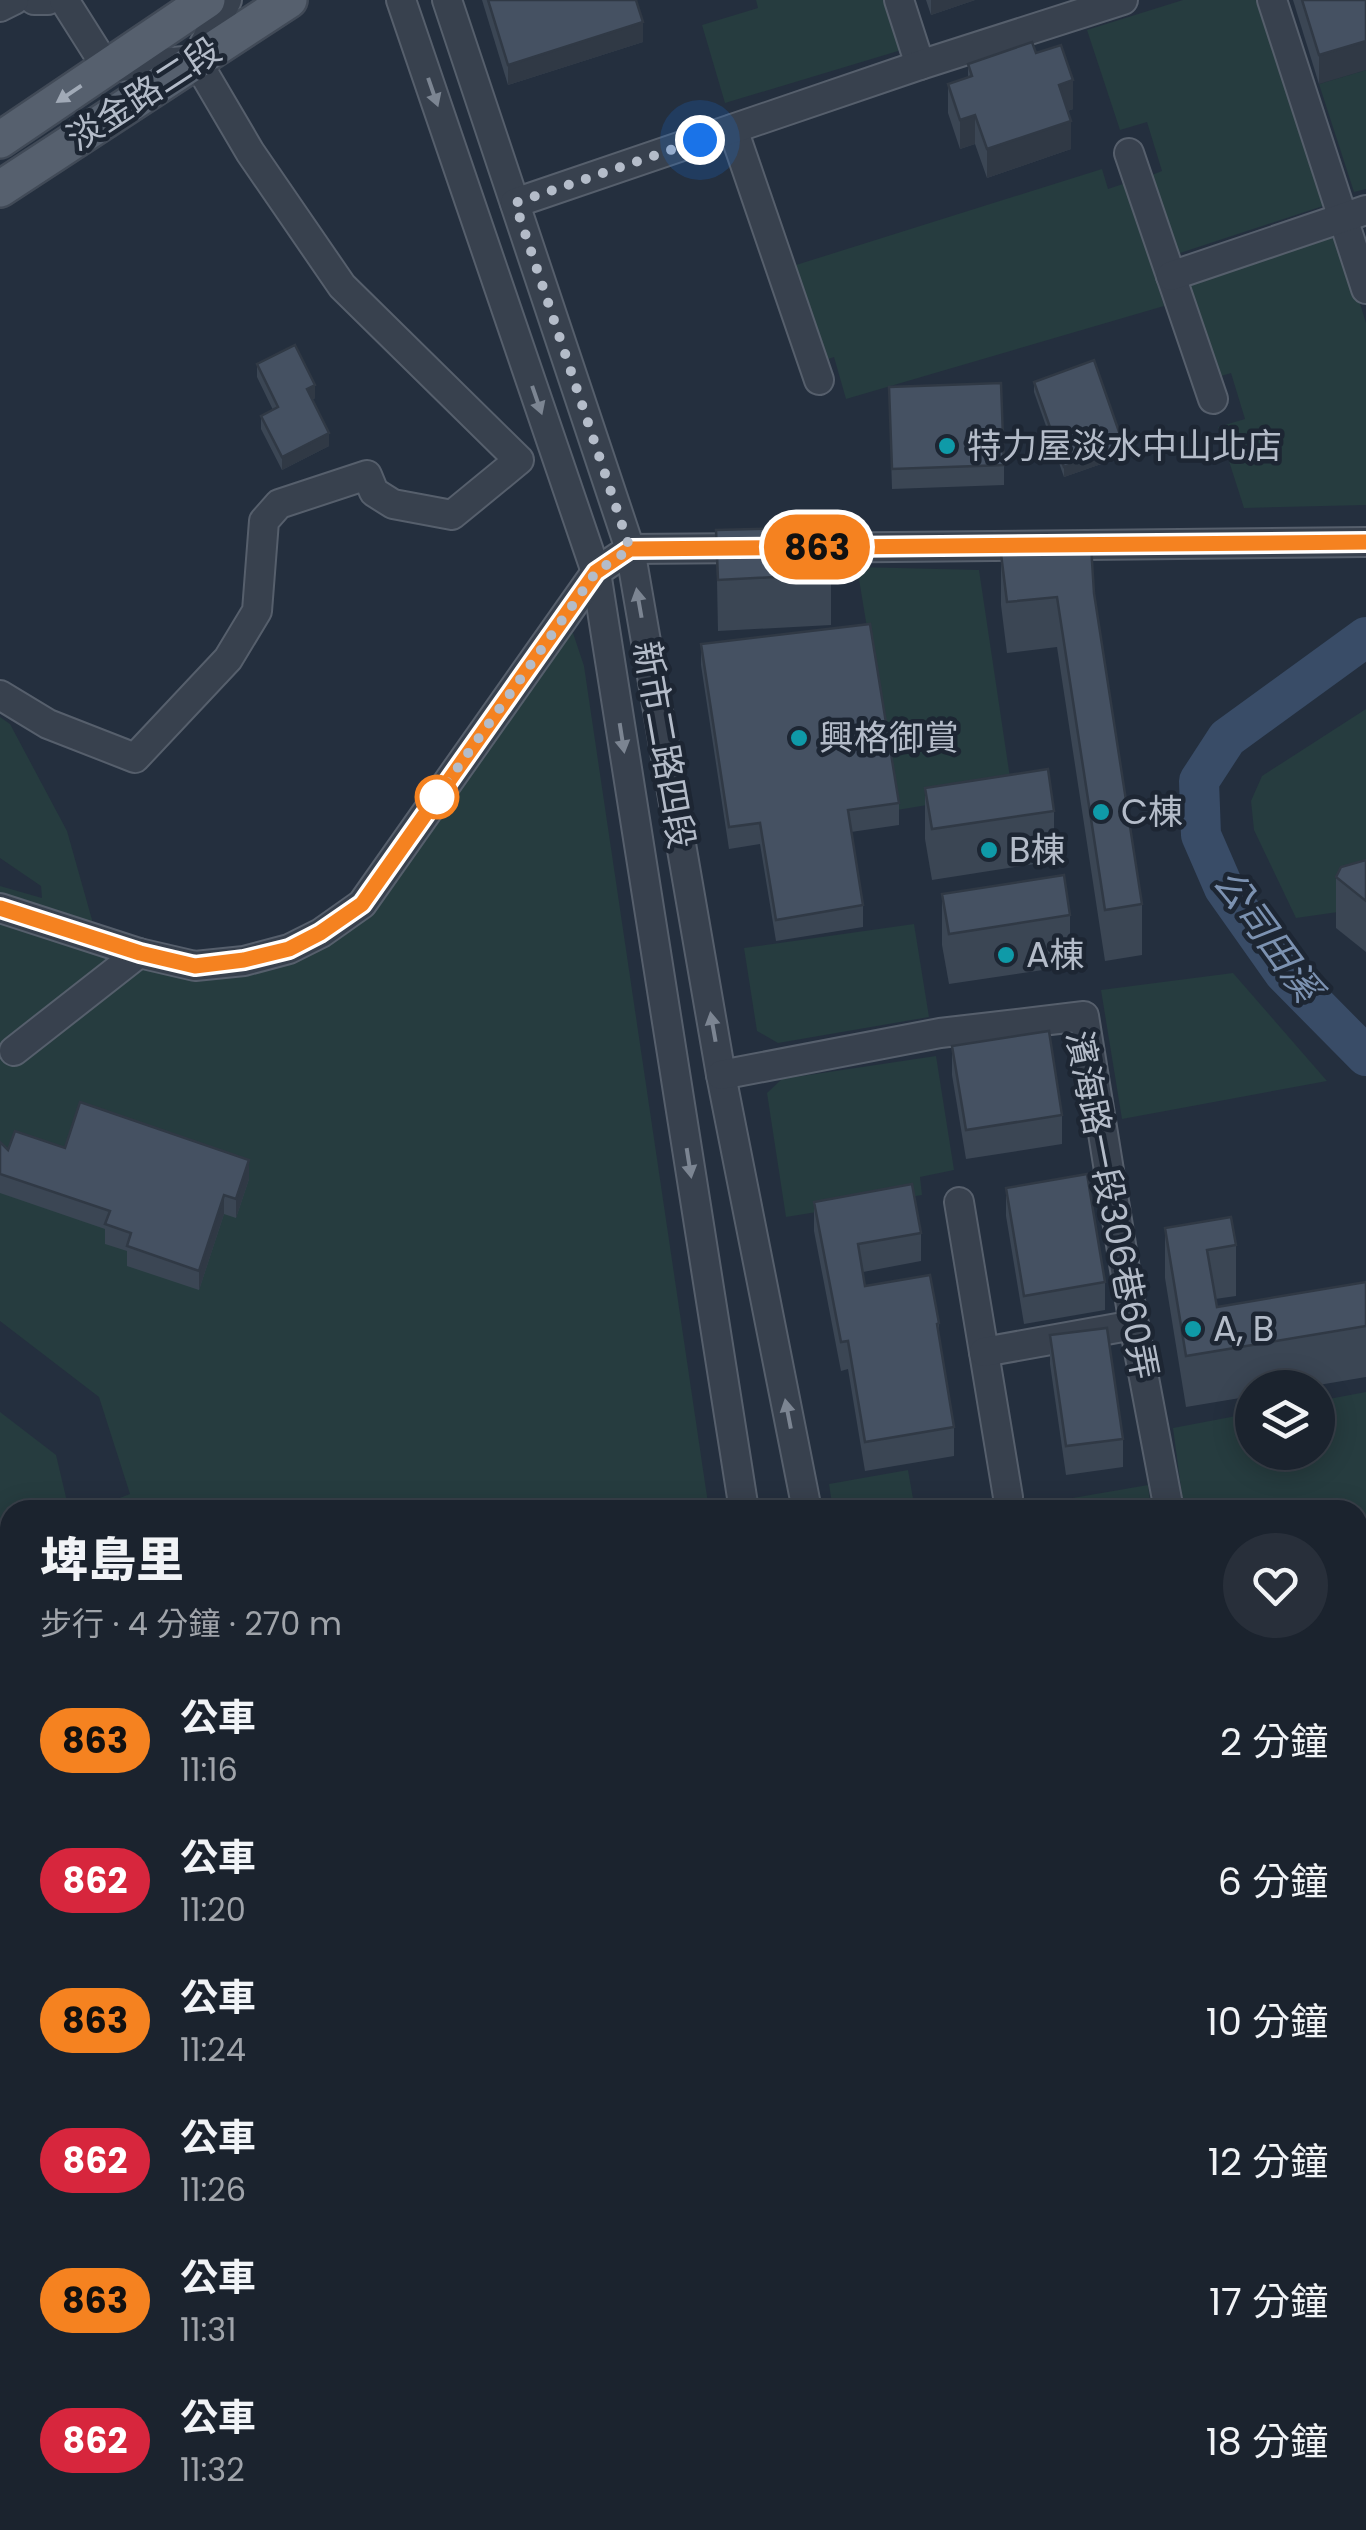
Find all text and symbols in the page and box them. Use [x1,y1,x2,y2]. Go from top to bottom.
street label: 淡金路二段 [57,25,230,162]
one-way arrow [426,78,441,108]
one-way arrow [55,84,82,103]
your location [675,115,725,165]
one-way arrow [531,385,546,415]
place label: 特力屋淡水中山北店 [967,421,1282,470]
marker: 特力屋淡水中山北店 [936,435,958,457]
line badge: 863 [760,514,874,580]
text: 863 [784,523,850,572]
one-way arrow [631,587,646,618]
street label: 新市二路四段 [622,637,707,853]
place label: 興格御賞 [819,713,959,762]
one-way arrow [615,723,631,754]
marker: 興格御賞 [788,727,810,749]
unlabelled marker [416,776,458,818]
place label: C棟 [1121,787,1183,836]
marker: C棟 [1090,801,1112,823]
place label: B棟 [1009,825,1065,874]
marker: B棟 [978,839,1000,861]
water label: 公司田溪 [1201,858,1336,1016]
place label: A棟 [1026,930,1085,979]
marker: A棟 [995,944,1017,966]
one-way arrow [705,1010,720,1042]
street label: 濱海路一段306巷60弄 [1055,1026,1170,1383]
one-way arrow [682,1147,698,1179]
place label: A, B [1213,1304,1274,1353]
marker: A, B [1182,1318,1204,1340]
map controls [1235,1370,1335,1470]
button: layers [1235,1370,1335,1470]
one-way arrow [780,1398,795,1429]
text: 埤島里 [40,1527,184,1594]
button: heart [1223,1533,1328,1638]
text: 步行 · 4 分鐘 · 270 m [40,1601,342,1646]
text: 公車 [180,1691,256,1744]
text: 2 分鐘 [1220,1715,1328,1768]
text: 863 [62,1716,128,1765]
text: 11:16 [180,1747,238,1792]
text: 公車 [180,1831,256,1884]
text: 6 分鐘 [1218,1855,1328,1908]
text: 862 [63,1856,127,1905]
text: 11:20 [180,1887,246,1932]
text: 公車 [180,1971,256,2024]
text: 10 分鐘 [1206,1995,1328,2048]
text: 863 [62,1996,128,2045]
text: 11:24 [180,2027,246,2072]
text: 公車 [180,2111,256,2164]
text: 12 分鐘 [1208,2135,1328,2188]
text: 862 [63,2136,127,2185]
text: 11:26 [180,2167,246,2212]
text: 公車 [180,2251,256,2304]
text: 17 分鐘 [1209,2275,1328,2328]
text: 863 [62,2276,128,2325]
text: 11:31 [180,2307,236,2352]
text: 公車 [180,2391,256,2444]
text: 18 分鐘 [1206,2415,1328,2468]
text: 862 [63,2416,127,2465]
text: 11:32 [180,2447,245,2492]

